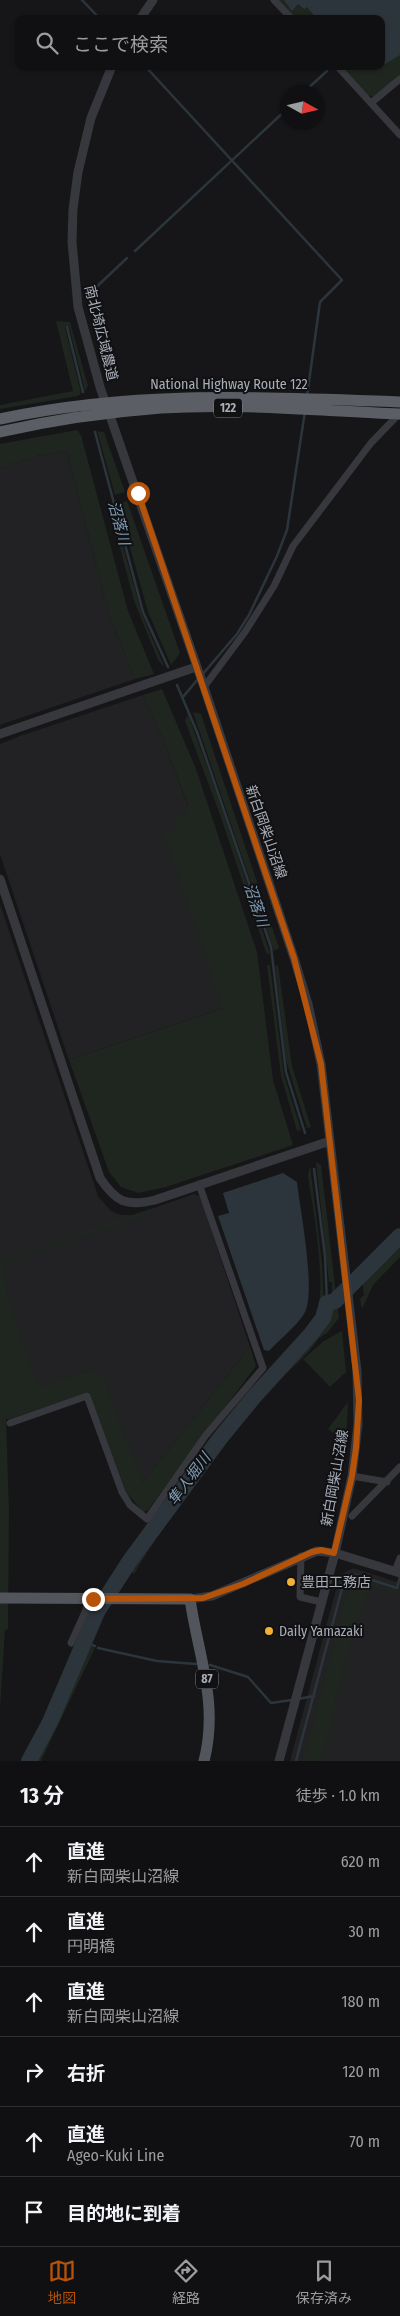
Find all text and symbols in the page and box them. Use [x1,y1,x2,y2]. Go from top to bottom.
search box [15,15,385,70]
icon: search [33,29,61,57]
text: ここで検索 [73,33,168,56]
north arrow [280,85,325,130]
street label: 南北埼広域農道 [81,283,121,383]
street label: National Highway Route 122 [150,376,308,393]
road number: 122 [214,398,242,418]
route start [127,482,150,505]
water label: 沼落川 [104,499,134,549]
street label: 新白岡柴山沼線 [242,783,290,881]
water label: 沼落川 [240,881,272,931]
street label: 新白岡柴山沼線 [318,1428,352,1528]
water label: 隼人堀川 [164,1448,215,1508]
place label: 豊田工務店 [301,1574,371,1591]
marker: 豊田工務店 [285,1576,297,1588]
route end [82,1588,105,1611]
place label: Daily Yamazaki [279,1623,363,1640]
marker: Daily Yamazaki [263,1625,275,1637]
road number: 87 [196,1670,218,1688]
text: 13 分 [20,1783,64,1809]
text: 徒歩 · 1.0 km [296,1786,380,1805]
text: 直進 [67,1840,105,1863]
icon: ahead [20,1848,48,1876]
text: 620 m [341,1852,380,1871]
text: 新白岡柴山沼線 [67,1867,179,1886]
text: 直進 [67,1910,105,1933]
icon: ahead [20,1918,48,1946]
text: 30 m [348,1922,380,1941]
text: 円明橋 [67,1937,115,1956]
text: 直進 [67,1980,105,2003]
icon: ahead [20,1988,48,2016]
text: 180 m [341,1992,380,2011]
text: 新白岡柴山沼線 [67,2007,179,2026]
icon: right [20,2058,48,2086]
text: 右折 [67,2062,105,2085]
text: 120 m [342,2062,380,2081]
text: 直進 [67,2123,105,2146]
icon: ahead [20,2128,48,2156]
text: 70 m [349,2132,380,2151]
text: Ageo-Kuki Line [67,2146,164,2165]
icon: arrive [20,2198,48,2226]
text: 目的地に到着 [67,2202,181,2225]
tab: 地図 [48,2257,76,2307]
tab: 経路 [172,2257,200,2307]
tab: 保存済み [296,2257,352,2307]

